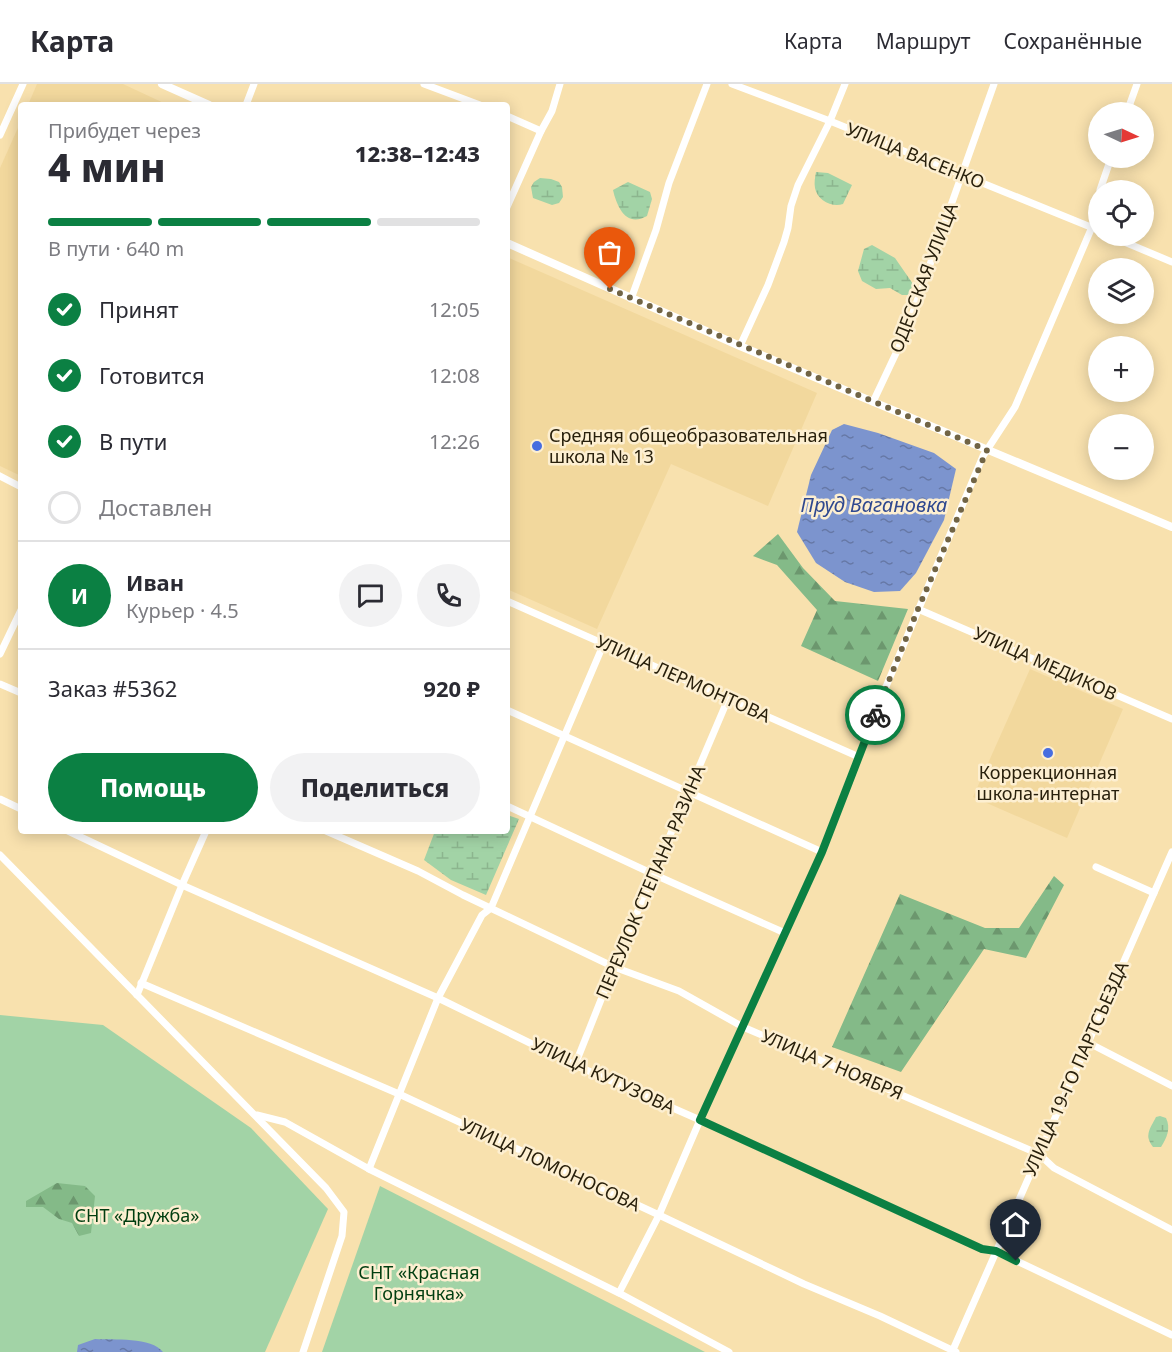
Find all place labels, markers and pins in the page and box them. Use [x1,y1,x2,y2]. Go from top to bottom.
pin [584,227,635,289]
place label: Средняя общеобразовательная школа № 13 [549,423,828,468]
marker: Средняя общеобразовательная школа № 13 [530,439,544,453]
marker: Коррекционная школа-интернат [1041,746,1055,760]
place label: Коррекционная школа-интернат [977,760,1120,805]
pin [990,1199,1041,1261]

